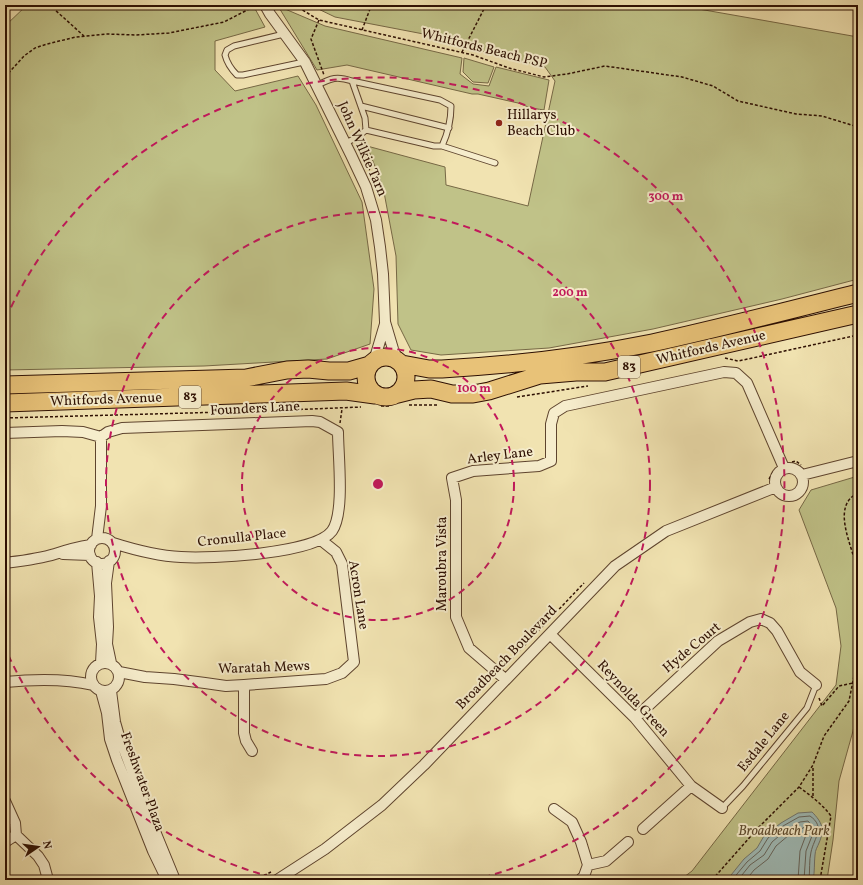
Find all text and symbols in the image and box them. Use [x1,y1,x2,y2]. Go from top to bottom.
street label: Whitfords Beach PSP [419,24,549,74]
street label: John Wilkie Tarn [332,98,392,200]
place label: Hillarys Beach Club [507,106,576,141]
marker: Hillarys Beach Club [494,118,504,128]
text: 300 m [649,189,684,205]
text: 200 m [552,285,588,301]
street label: Whitfords Avenue [654,326,768,370]
road number: 83 [618,356,640,378]
text: 100 m [457,381,491,397]
road number: 83 [179,386,201,408]
street label: Whitfords Avenue [50,389,163,411]
street label: Founders Lane [210,397,301,421]
street label: Arley Lane [466,442,534,469]
centre of rings [371,477,385,491]
street label: Maroubra Vista [433,516,452,612]
street label: Cronulla Place [197,524,288,552]
street label: Acron Lane [343,559,373,631]
street label: Broadbeach Boulevard [452,602,562,714]
street label: Hyde Court [659,618,725,678]
street label: Reynolda Green [592,656,674,742]
street label: Waratah Mews [218,657,310,679]
street label: Esdale Lane [734,707,794,776]
street label: Freshwater Plaza [115,730,169,834]
park label: Broadbeach Park [738,822,830,841]
north arrow [18,827,58,867]
text: N [38,840,54,851]

